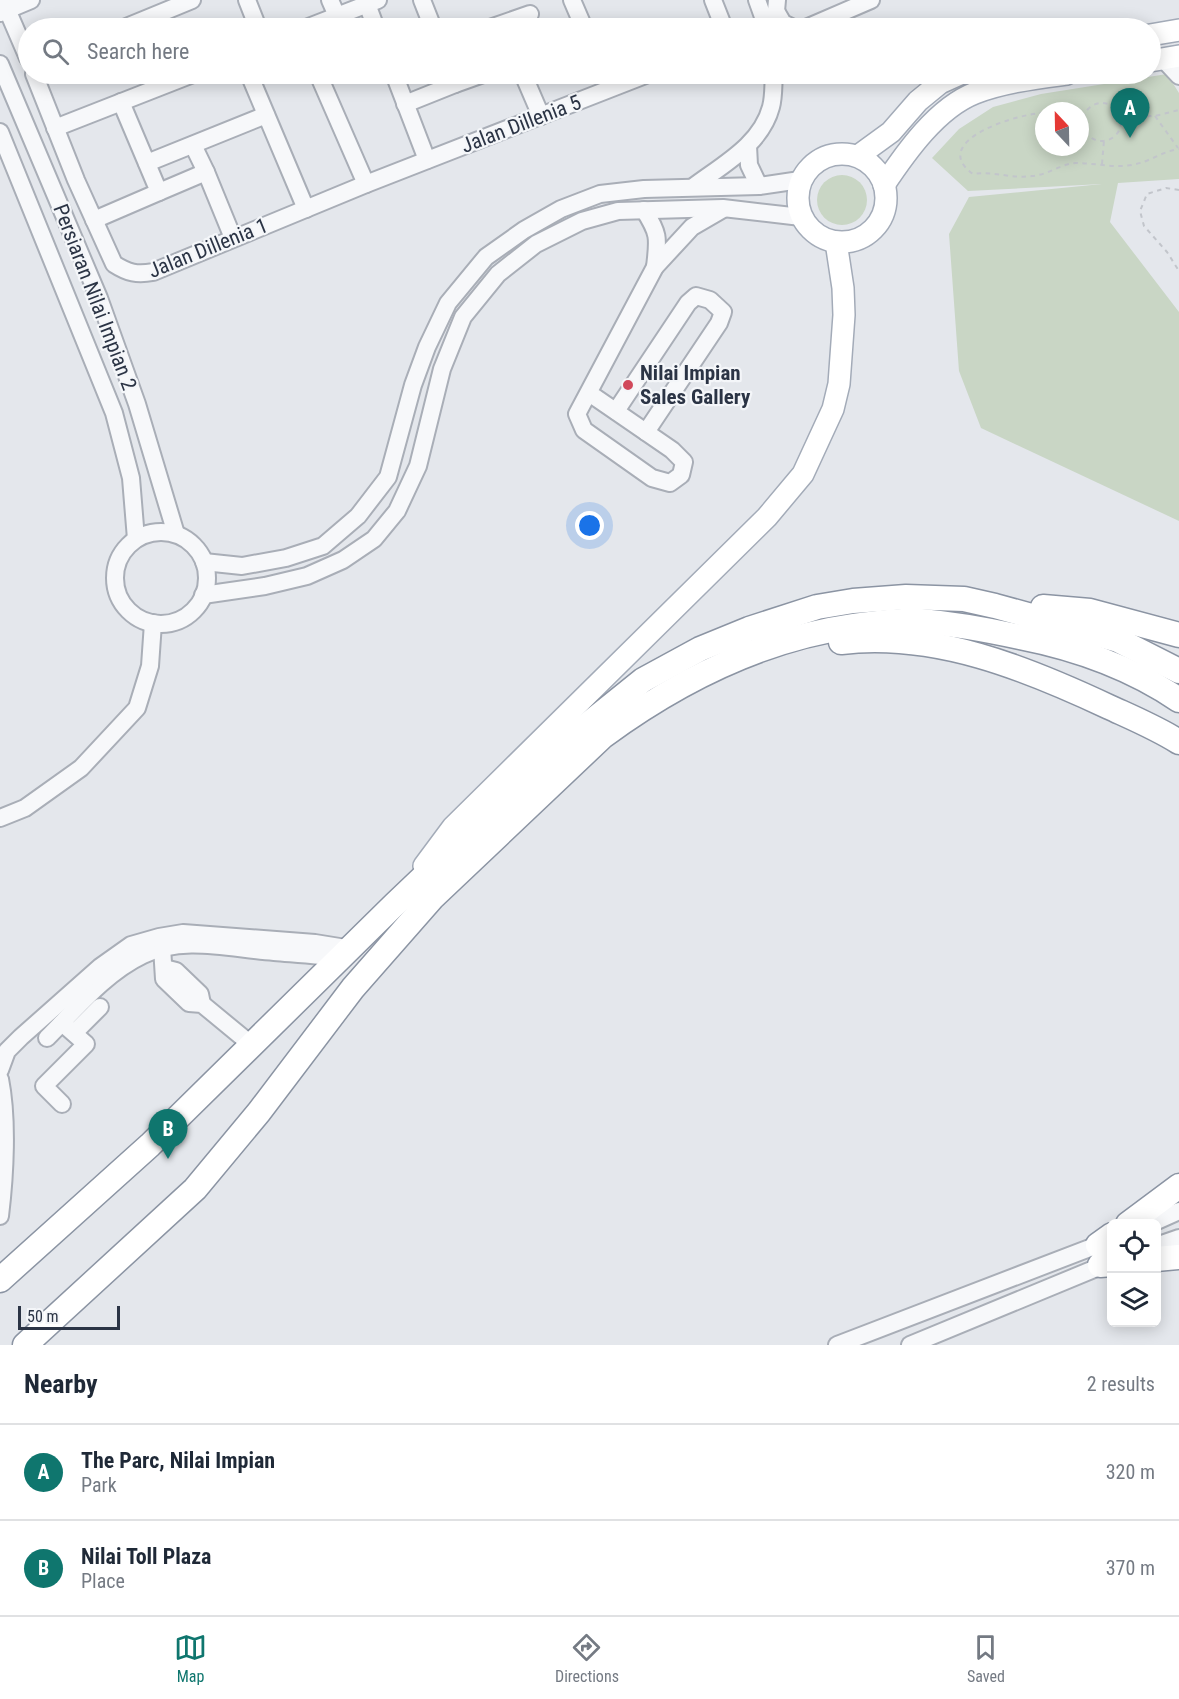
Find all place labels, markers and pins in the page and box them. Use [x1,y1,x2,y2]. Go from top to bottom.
pin: A [1110,88,1150,138]
place label: Nilai Impian Sales Gallery [640,361,751,409]
marker: Nilai Impian Sales Gallery [621,378,635,392]
pin: B [148,1110,188,1159]

